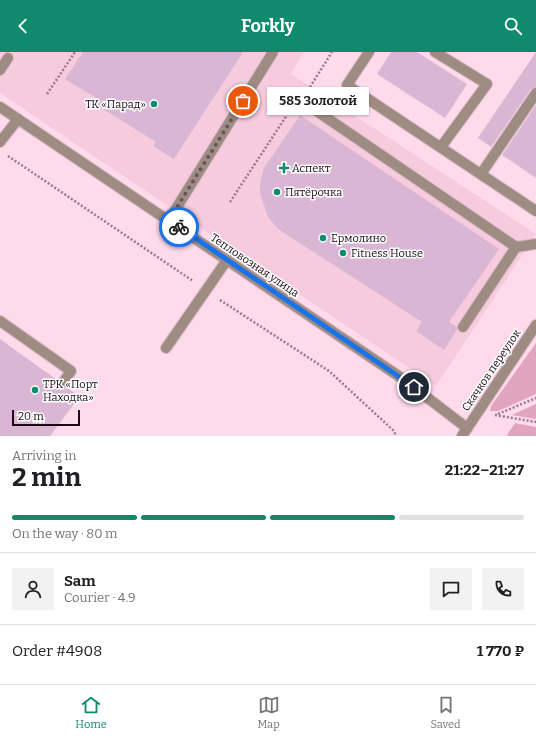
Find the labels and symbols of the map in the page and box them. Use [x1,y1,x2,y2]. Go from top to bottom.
pin [226,84,260,118]
callout: 585 Золотой [267,87,369,115]
place label: ТК «Парад» [85,98,146,111]
marker: ТК «Парад» [149,99,159,109]
place label: Аспект [292,162,331,175]
marker: Аспект [279,163,289,173]
place label: Пятёрочка [285,186,342,199]
marker: Пятёрочка [272,187,282,197]
courier [159,207,199,247]
street label: Тепловозная улица [208,231,301,300]
place label: Ермолино [331,232,386,245]
marker: Ермолино [318,233,328,243]
place label: Fitness House [351,247,423,260]
marker: Fitness House [338,248,348,258]
street label: Скачков переулок [459,326,524,414]
pin [397,370,431,404]
place label: ТРК «Порт Находка» [43,378,98,404]
marker: ТРК «Порт Находка» [30,385,40,395]
scale bar [12,408,80,427]

